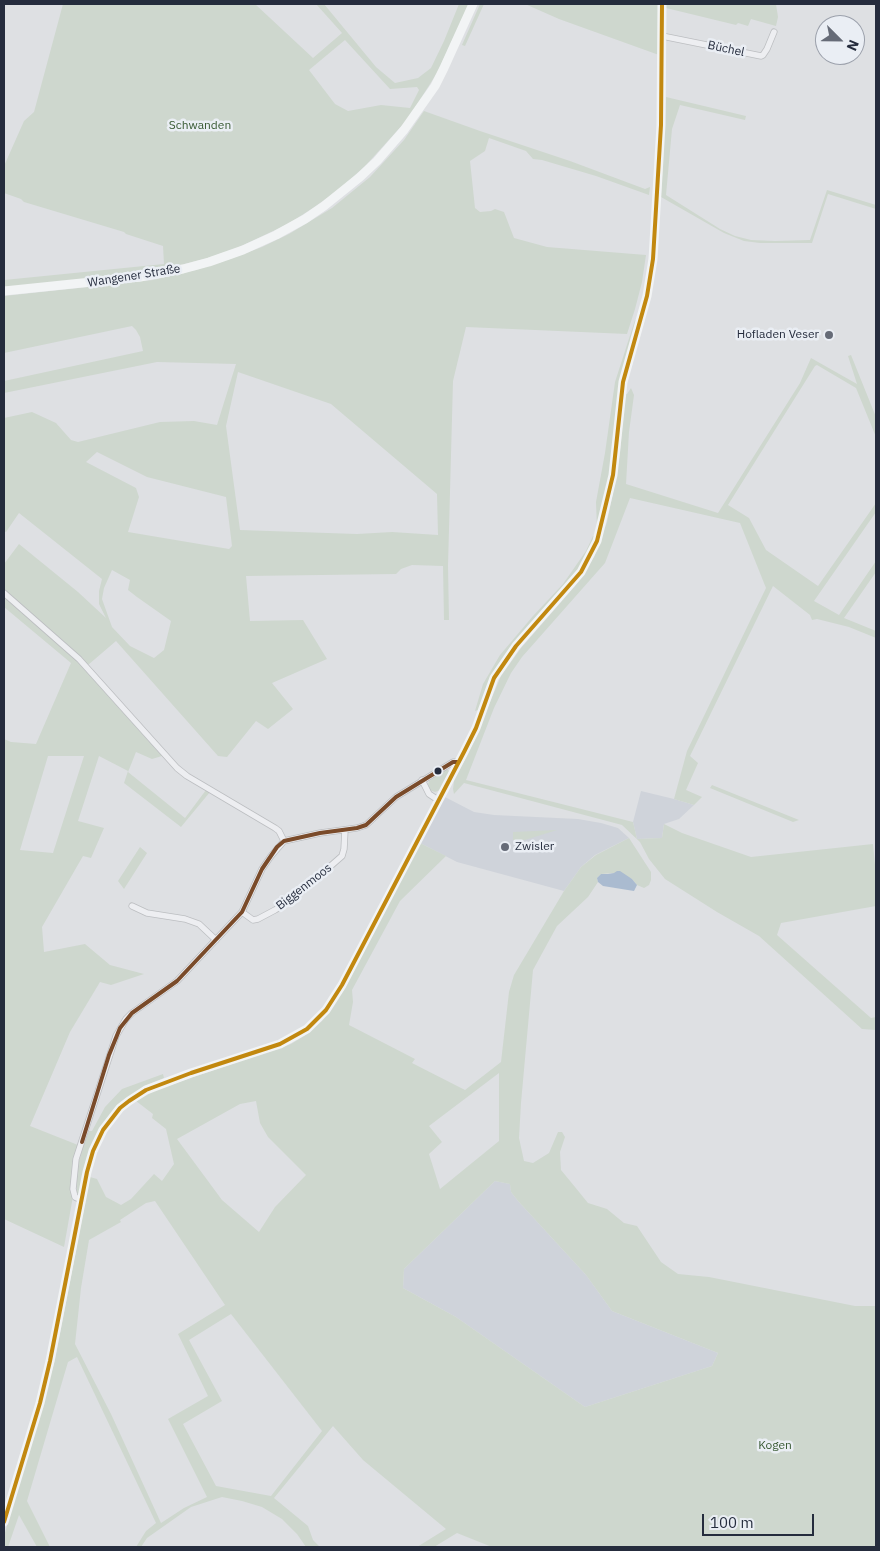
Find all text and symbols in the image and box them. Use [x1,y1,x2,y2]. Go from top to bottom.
north arrow [815,15,865,65]
text: N [843,37,863,54]
street label: Büchel [706,38,746,60]
park label: Schwanden [169,119,231,133]
street label: Wangener Straße [87,262,181,290]
place label: Hofladen Veser [737,328,819,342]
marker: Hofladen Veser [823,329,835,341]
unlabelled marker [433,766,443,776]
place label: Zwisler [515,840,554,854]
marker: Zwisler [499,841,511,853]
street label: Biggenmoos [273,861,335,913]
park label: Kogen [758,1439,792,1453]
scale bar [705,1504,818,1536]
text: 100 m [710,1513,754,1532]

